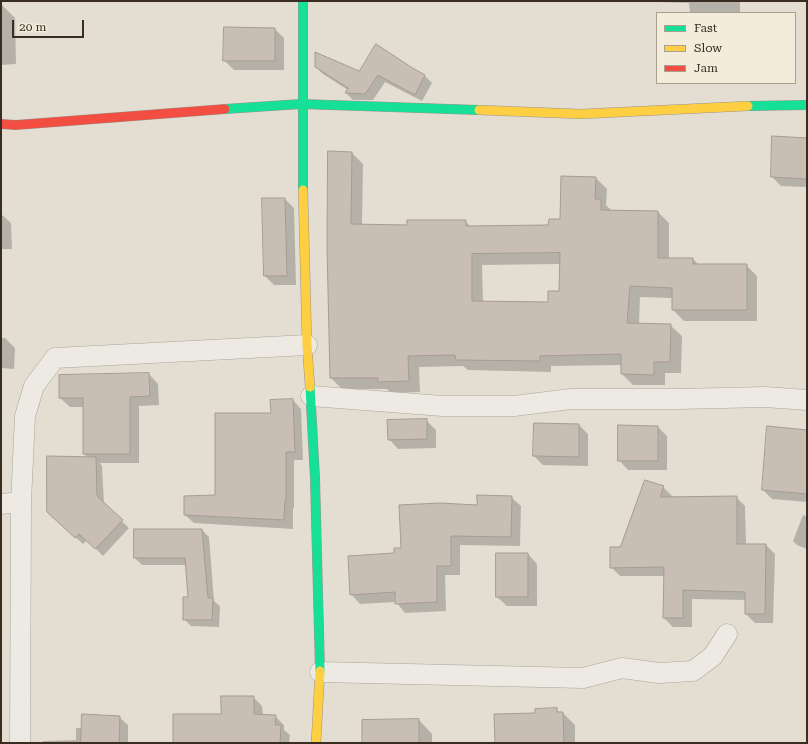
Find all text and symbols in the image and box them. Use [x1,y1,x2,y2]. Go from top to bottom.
scale bar [14,12,86,38]
legend [656,12,796,84]
text: 20 m [19,20,46,34]
text: Fast [694,21,717,35]
text: Slow [694,41,722,55]
text: Jam [694,61,718,75]

